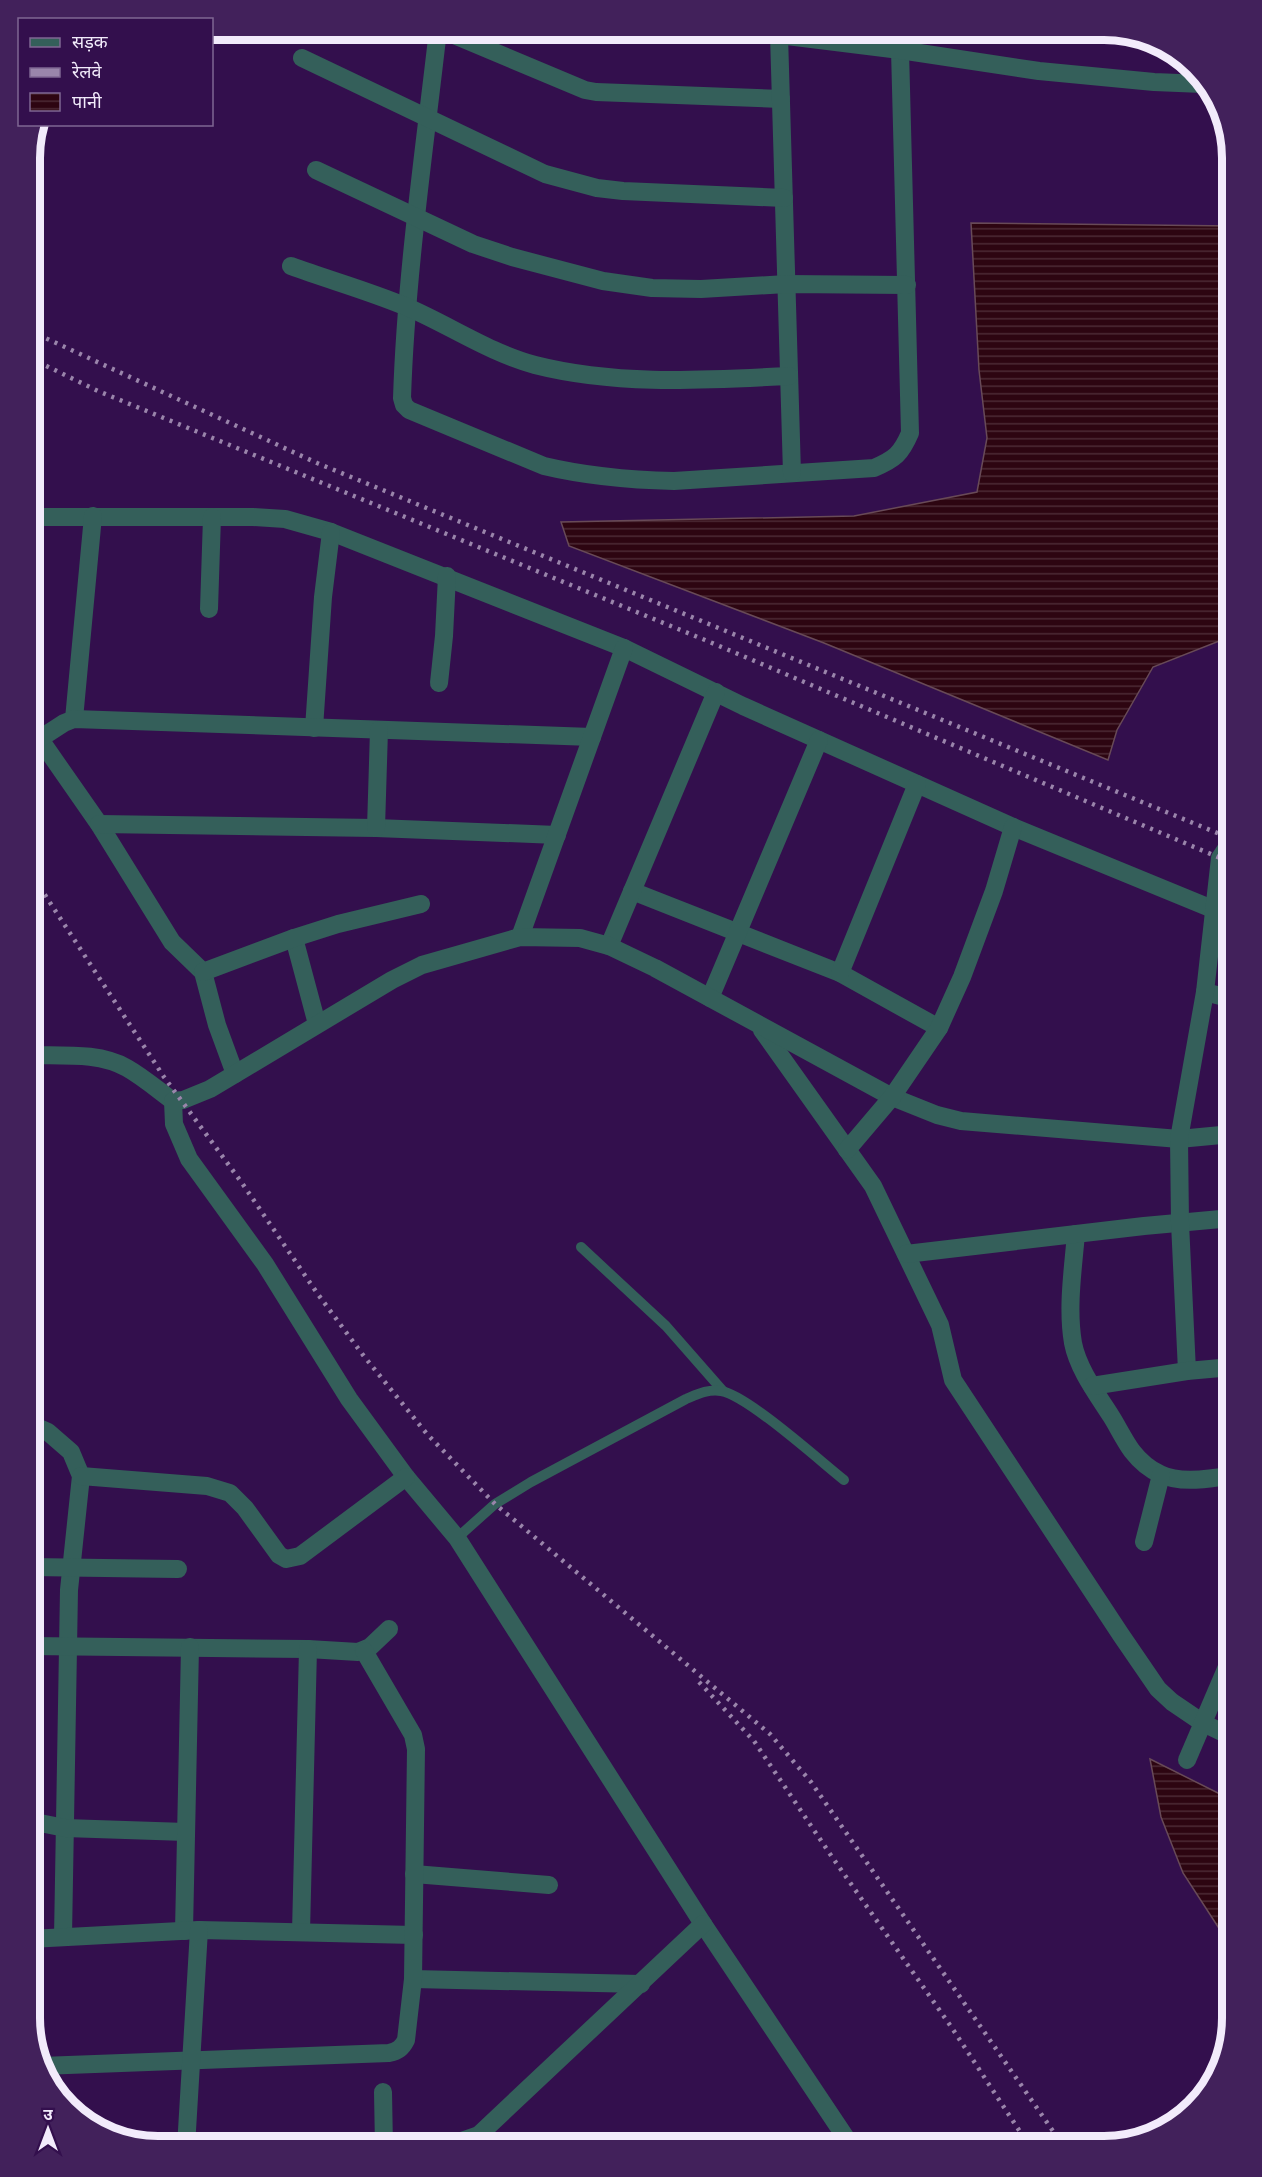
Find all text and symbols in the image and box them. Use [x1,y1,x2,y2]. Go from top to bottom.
legend [18,18,213,126]
text: सड़क [72,32,109,52]
text: रेलवे [71,61,103,82]
text: पानी [72,92,102,112]
north arrow [18,2099,78,2159]
text: उ [43,2106,53,2123]

